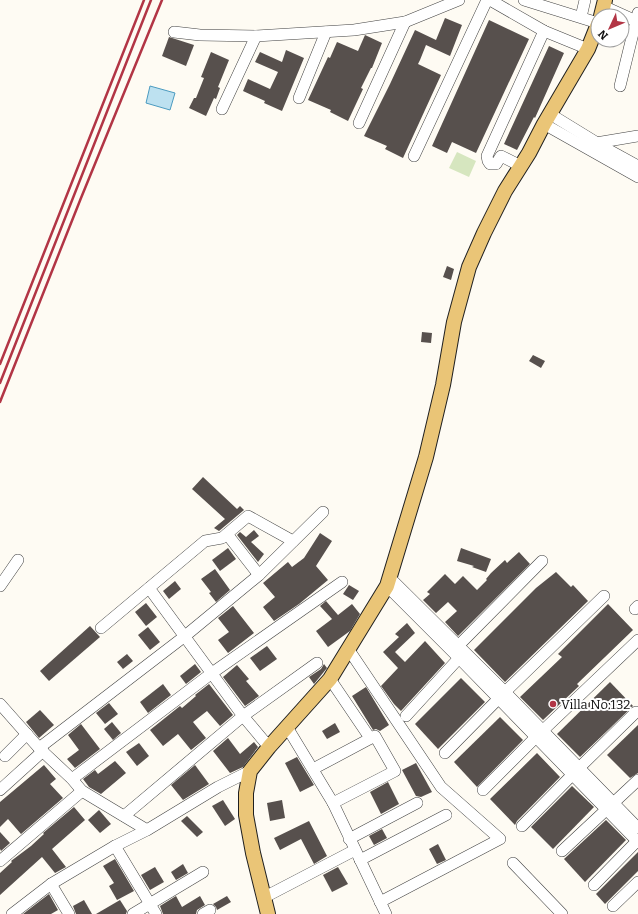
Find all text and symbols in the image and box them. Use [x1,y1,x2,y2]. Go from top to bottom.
north arrow [590,8,630,48]
text: N [595,27,611,42]
place label: Villa No:132 [561,697,630,712]
marker: Villa No:132 [548,699,558,709]

